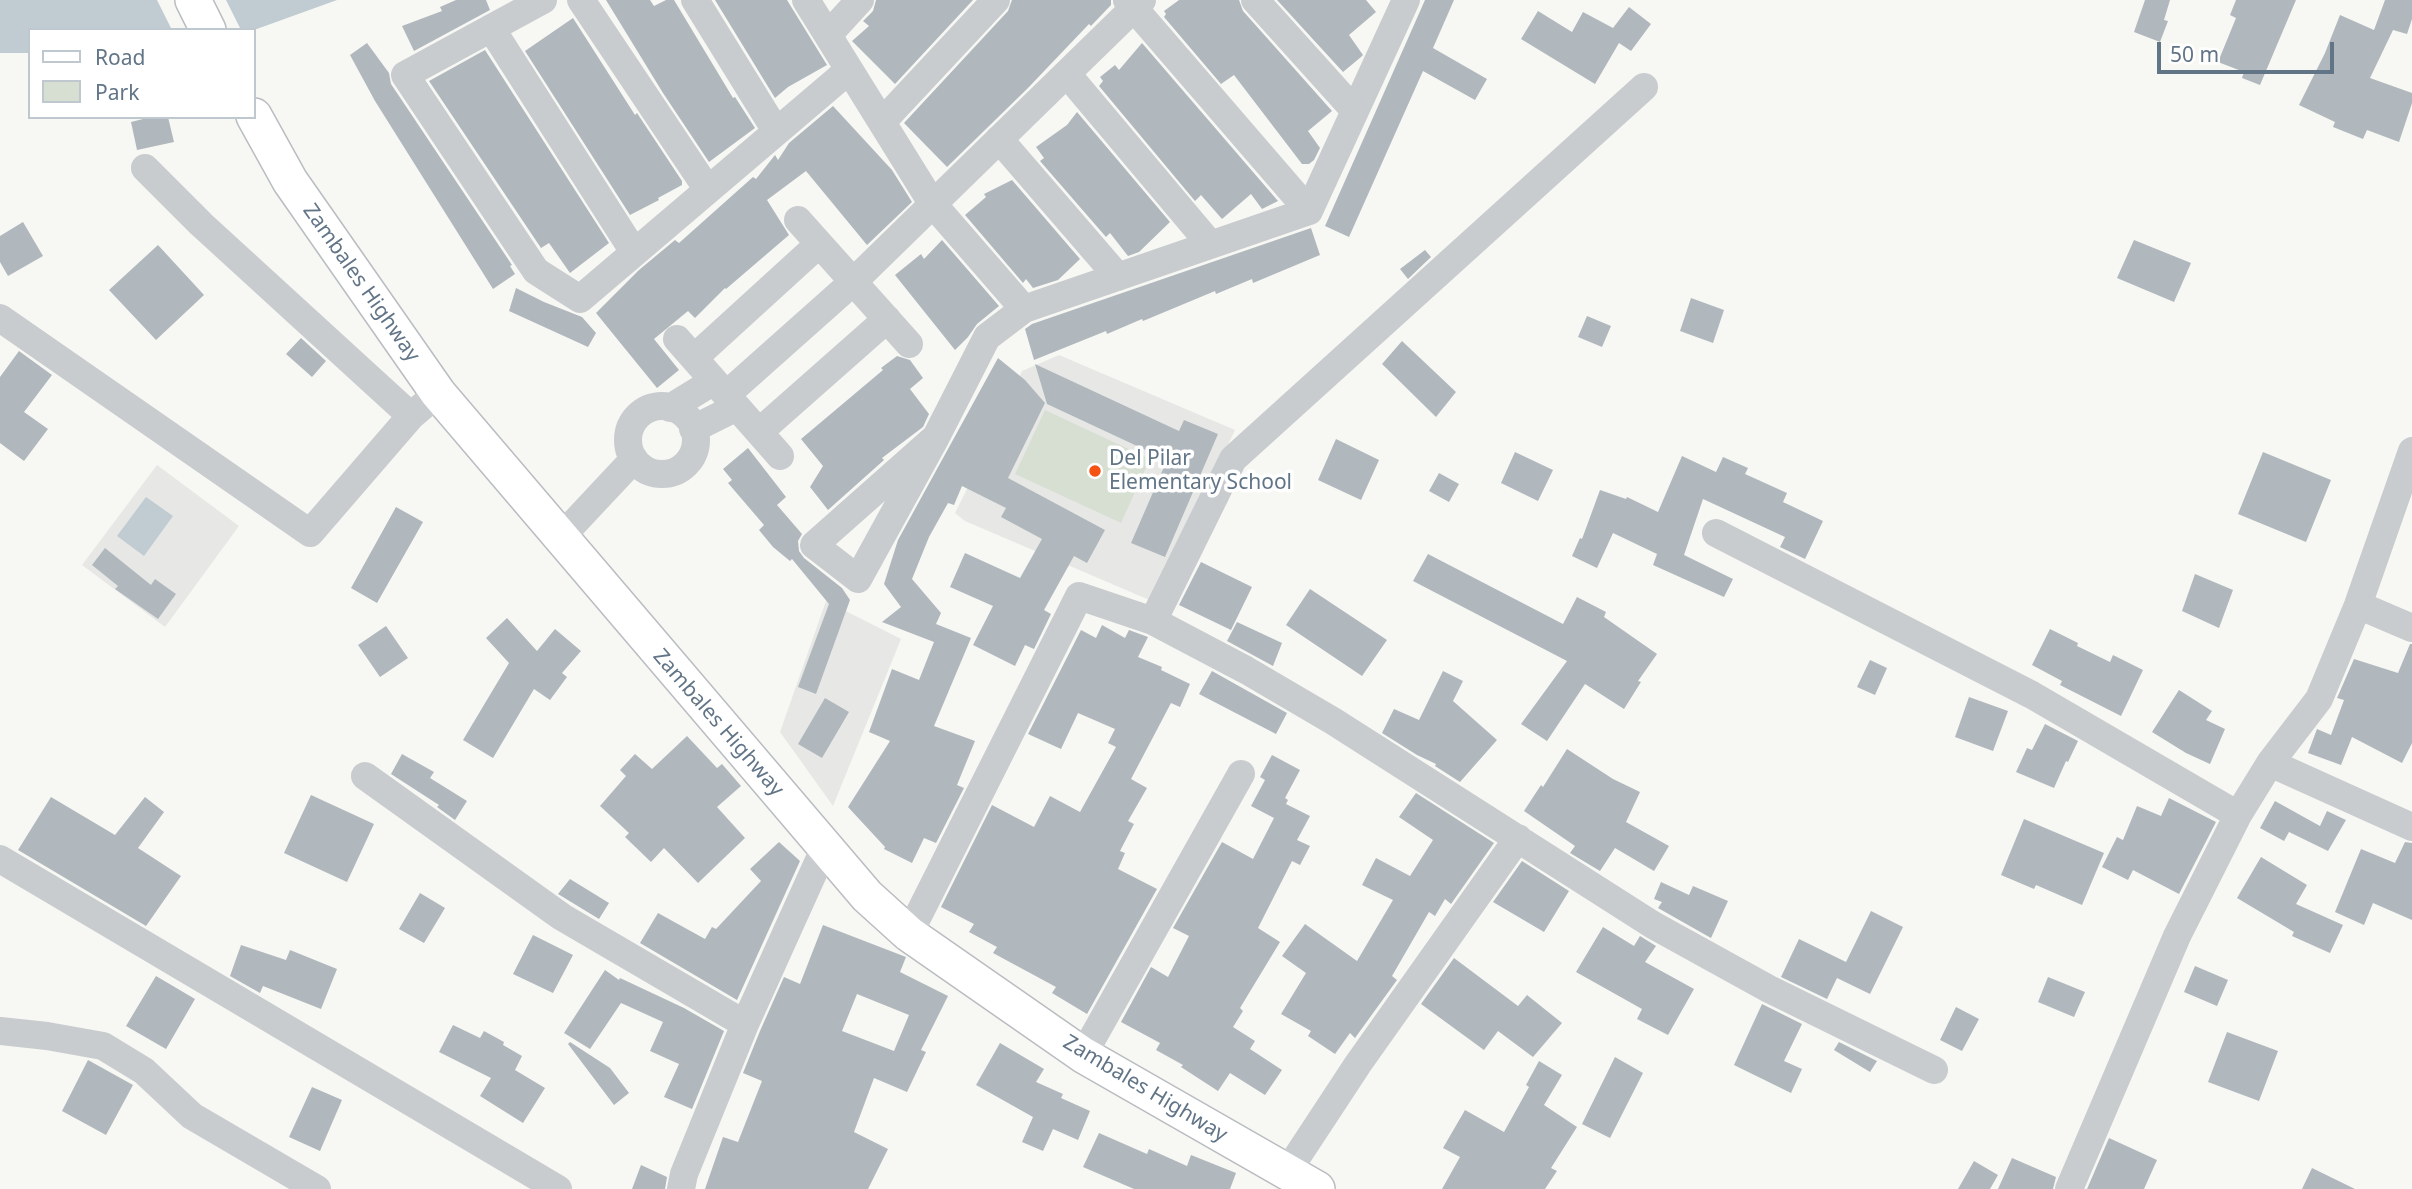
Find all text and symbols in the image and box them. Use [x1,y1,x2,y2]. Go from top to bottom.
legend [28,28,256,119]
scale bar [2160,28,2337,72]
text: 50 m [2170,40,2219,68]
text: Road [95,43,145,71]
text: Park [95,78,139,106]
street label: Zambales Highway [297,199,425,367]
place label: Del Pilar Elementary School [1109,446,1292,496]
marker: Del Pilar Elementary School [1087,463,1103,479]
street label: Zambales Highway [647,644,789,802]
street label: Zambales Highway [1058,1030,1232,1148]

